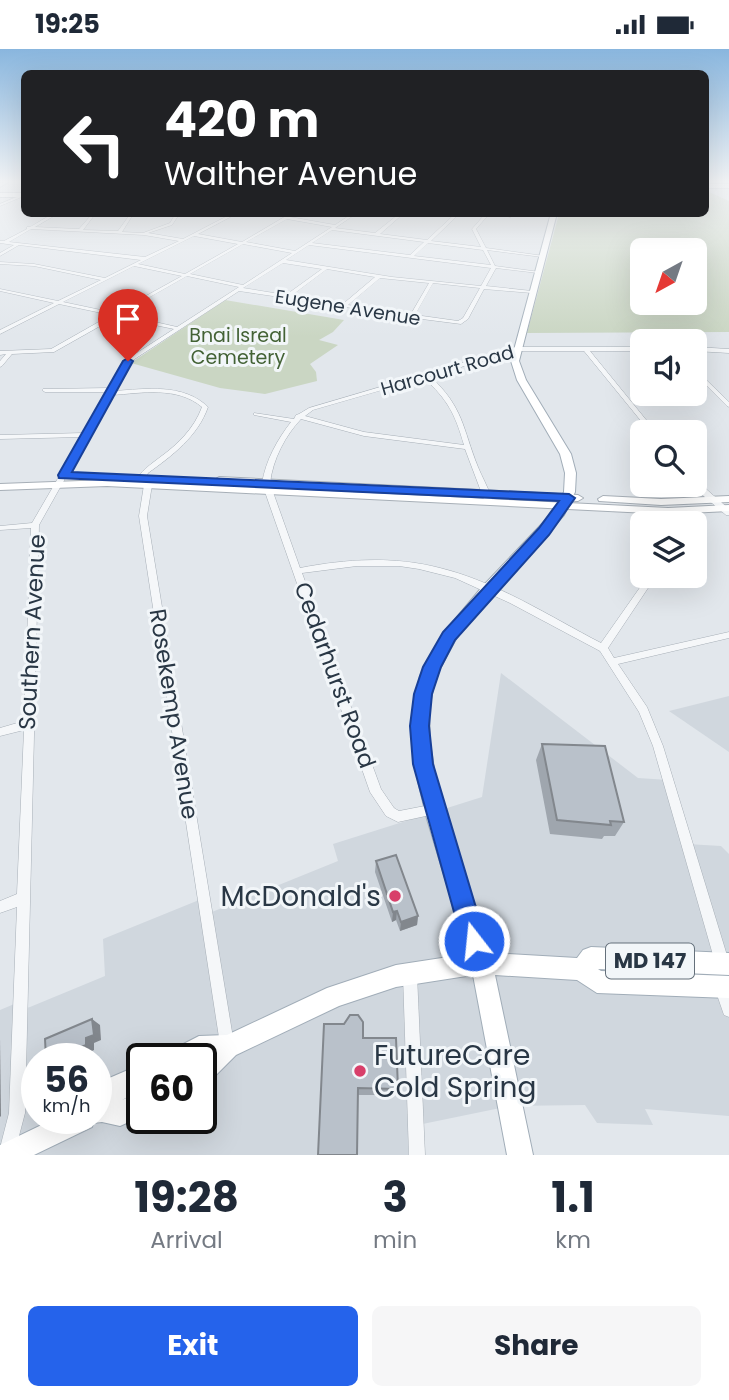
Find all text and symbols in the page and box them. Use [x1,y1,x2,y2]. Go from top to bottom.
text: 19:25 [35,6,100,42]
text: 420 m [164,86,319,154]
icon: left [49,98,140,189]
text: Walther Avenue [164,151,417,196]
north arrow [630,238,707,315]
map controls [630,238,707,588]
street label: Eugene Avenue [273,283,423,332]
pin [98,289,158,361]
icon: arrive [109,300,147,338]
park label: Bnai Isreal Cemetery [189,322,287,371]
button: sound [630,329,707,406]
street label: Harcourt Road [377,339,517,402]
button: search [630,420,707,497]
button: layers [630,511,707,588]
street label: Southern Avenue [11,533,53,731]
street label: Cedarhurst Road [286,577,384,773]
street label: Rosekemp Avenue [142,606,206,822]
place label: McDonald's [220,877,381,916]
marker: McDonald's [387,888,403,904]
position arrow [437,904,511,978]
road number: MD 147 [606,943,694,979]
place label: FutureCare Cold Spring [374,1036,536,1107]
speed limit sign: 60 [126,1043,217,1134]
text: 56 [44,1055,89,1104]
marker: FutureCare Cold Spring [352,1063,368,1079]
text: km/h [43,1093,90,1118]
text: 19:28 [134,1168,239,1227]
text: 3 [382,1168,408,1227]
text: 1.1 [551,1168,595,1227]
text: Arrival [150,1224,223,1256]
text: min [373,1224,417,1256]
text: km [555,1224,591,1256]
button: Exit [28,1306,358,1386]
button: Share [372,1306,701,1386]

